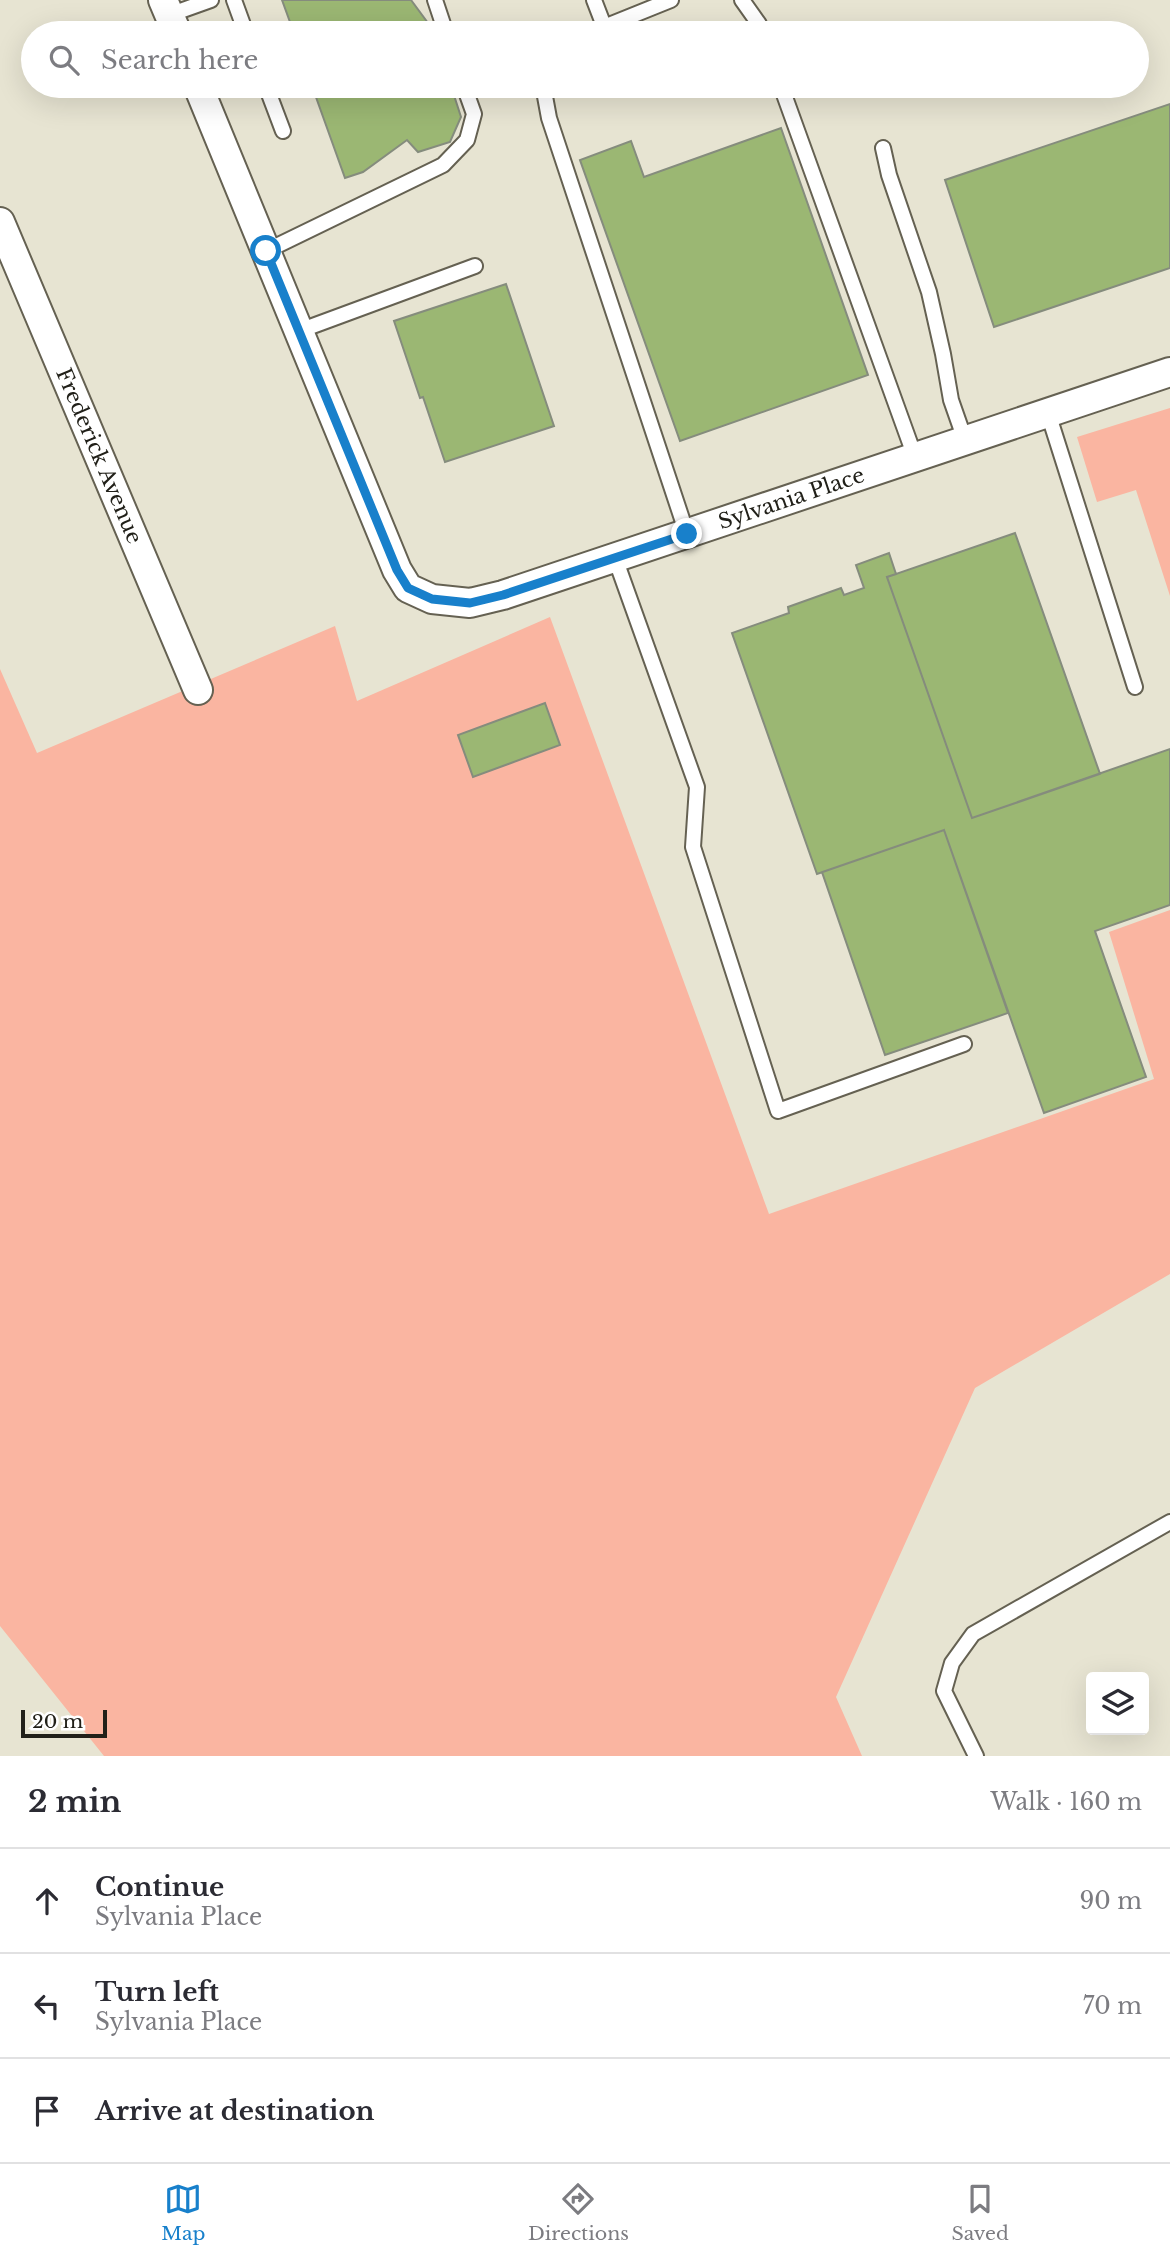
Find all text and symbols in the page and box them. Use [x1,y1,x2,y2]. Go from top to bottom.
search box [21,21,1149,98]
icon: search [45,41,83,79]
text: Search here [101,44,258,76]
route start [250,235,281,266]
street label: Frederick Avenue [50,364,148,548]
street label: Sylvania Place [715,462,868,535]
route end [671,518,702,549]
map controls [1086,1672,1149,1735]
button: layers [1086,1672,1149,1735]
scale bar [21,1707,107,1739]
text: 20 m [32,1710,83,1733]
text: 2 min [28,1783,121,1820]
text: Walk · 160 m [990,1788,1142,1816]
text: Continue [95,1871,224,1903]
icon: ahead [28,1882,66,1920]
text: 90 m [1080,1887,1142,1915]
text: Sylvania Place [95,1903,262,1931]
text: Turn left [95,1976,219,2008]
icon: left [28,1987,66,2025]
text: 70 m [1083,1992,1142,2020]
text: Sylvania Place [95,2008,262,2036]
icon: arrive [28,2092,66,2130]
text: Arrive at destination [95,2095,375,2127]
tab: Map [161,2180,205,2245]
tab: Directions [528,2180,629,2245]
tab: Saved [951,2180,1009,2245]

